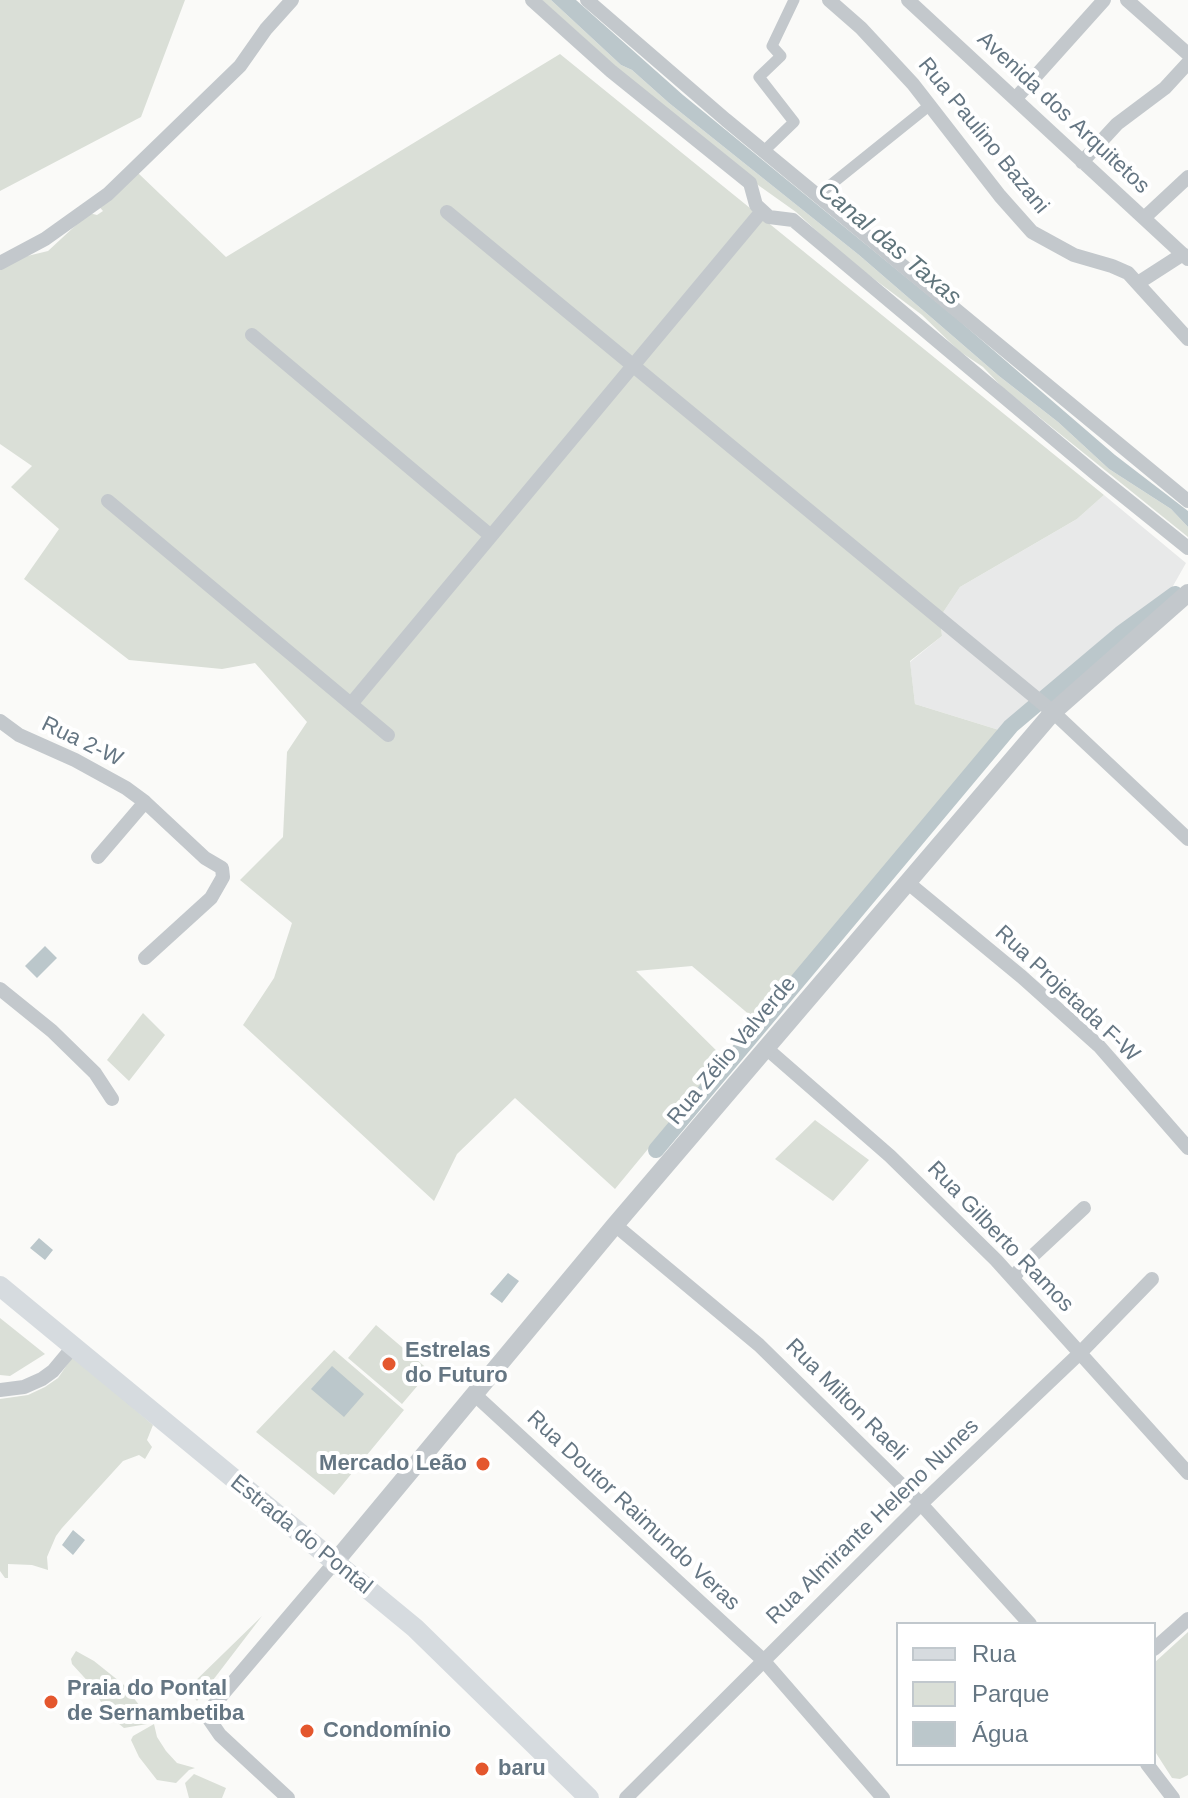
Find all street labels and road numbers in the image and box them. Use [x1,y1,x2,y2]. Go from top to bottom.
street label: Avenida dos Arquitetos [971,26,1155,200]
street label: Rua Paulino Bazani [912,53,1054,219]
street label: Rua 2-W [37,711,127,773]
street label: Rua Projetada F-W [989,920,1145,1068]
street label: Rua Zélio Valverde [662,971,802,1131]
street label: Rua Gilberto Ramos [921,1156,1079,1318]
street label: Rua Milton Raeli [780,1334,912,1466]
street label: Rua Doutor Raimundo Veras [521,1405,745,1617]
street label: Rua Almirante Heleno Nunes [761,1414,985,1630]
street label: Estrada do Pontal [225,1470,377,1600]

